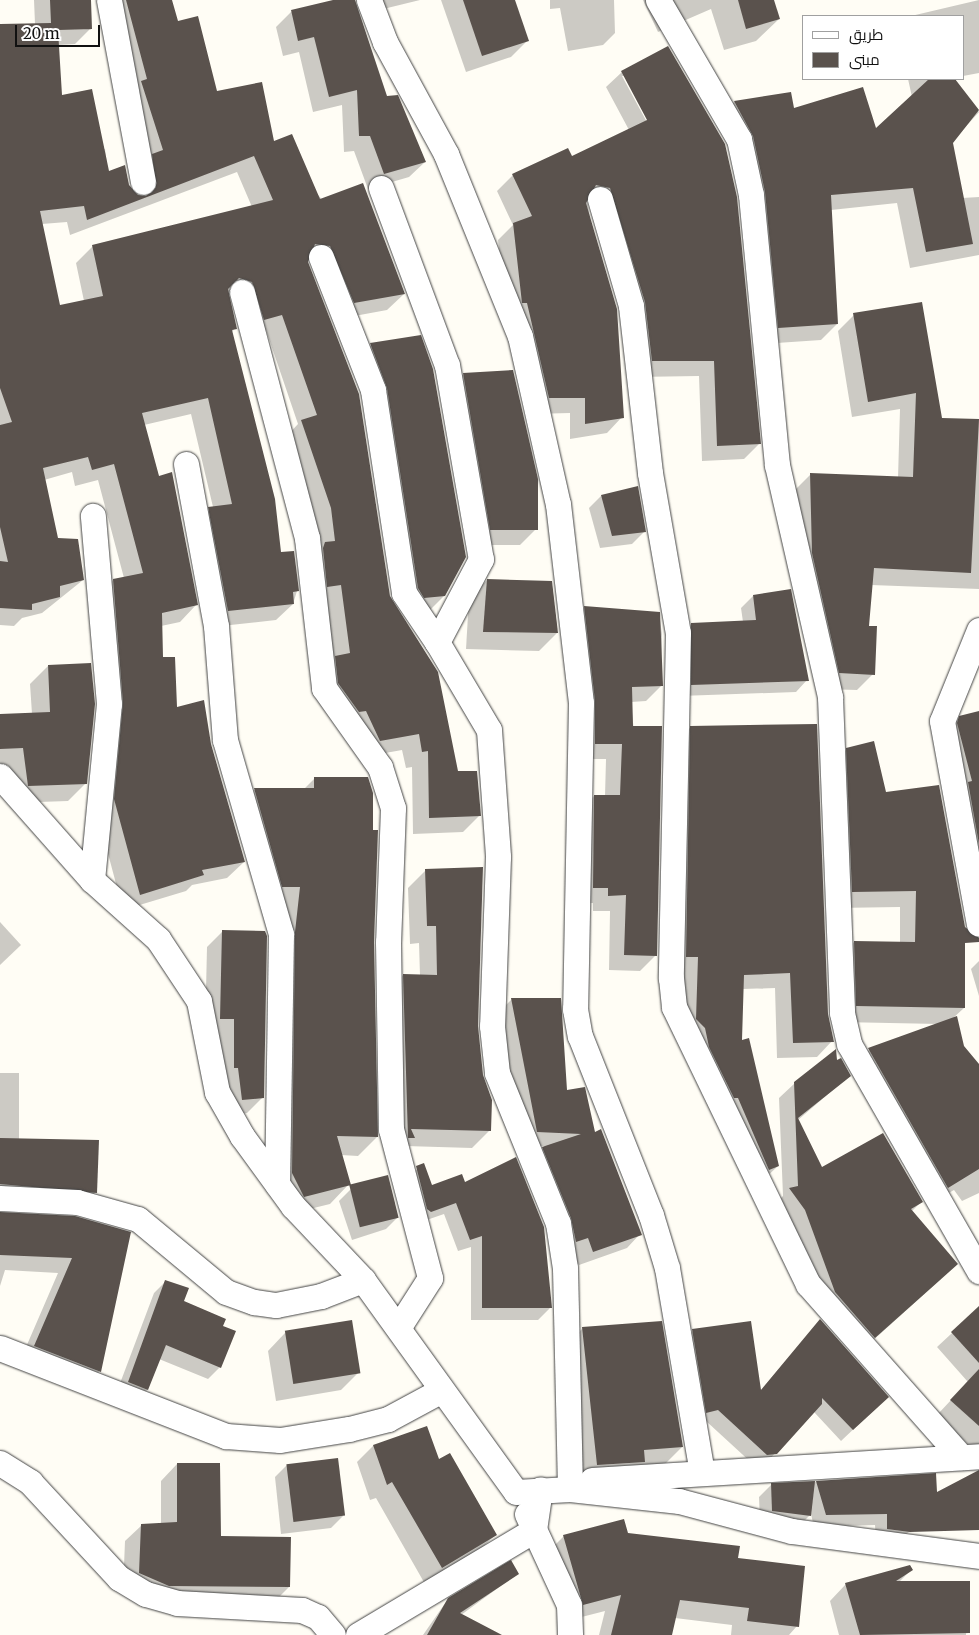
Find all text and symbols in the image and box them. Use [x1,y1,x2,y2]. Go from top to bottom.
scale bar [18,15,102,47]
legend [802,15,964,80]
text: 20 m [23,24,60,43]
text: طريق [849,25,883,44]
text: مبنى [849,50,880,69]

